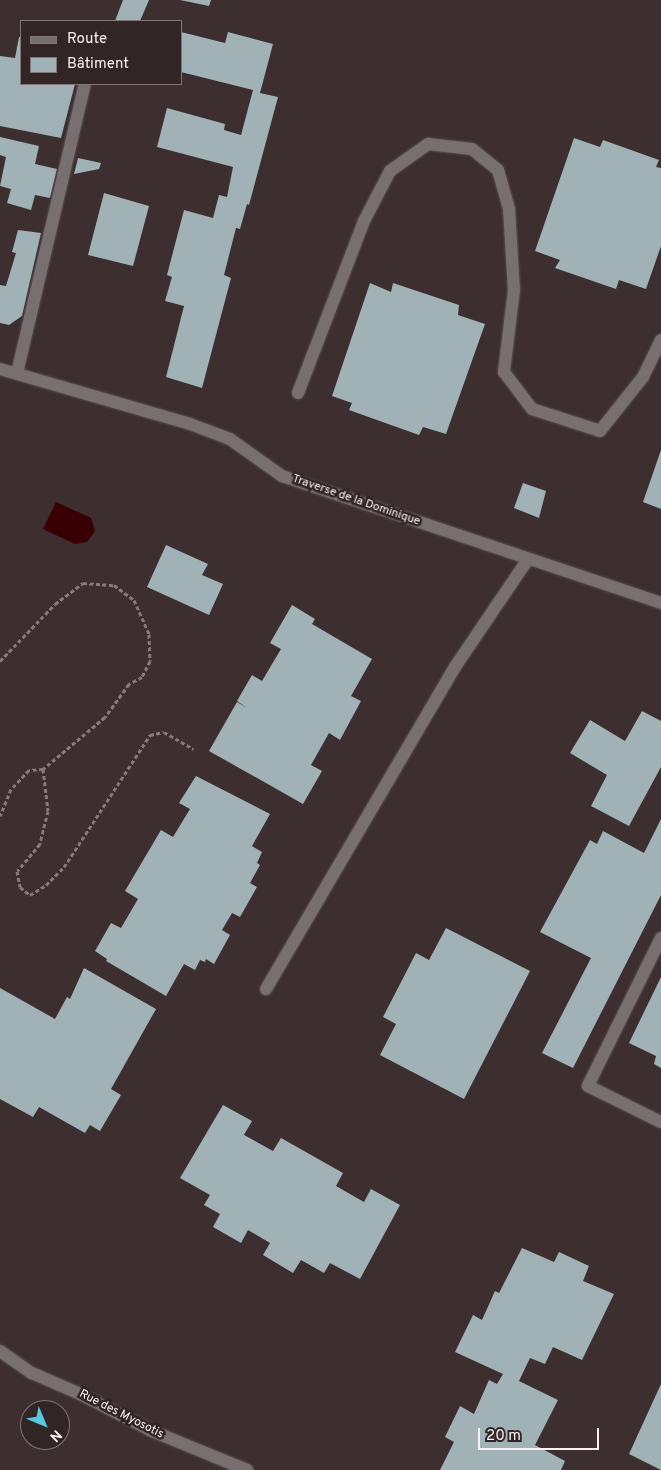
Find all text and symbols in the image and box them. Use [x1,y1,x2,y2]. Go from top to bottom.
legend [20,20,182,85]
text: Route [67,30,107,49]
text: Bâtiment [67,55,129,74]
street label: Traverse de la Dominique [290,472,422,530]
street label: Rue des Myosotis [76,1388,166,1442]
north arrow [20,1400,70,1450]
scale bar [481,1418,602,1450]
text: N [46,1426,65,1445]
text: 20 m [486,1427,521,1446]

